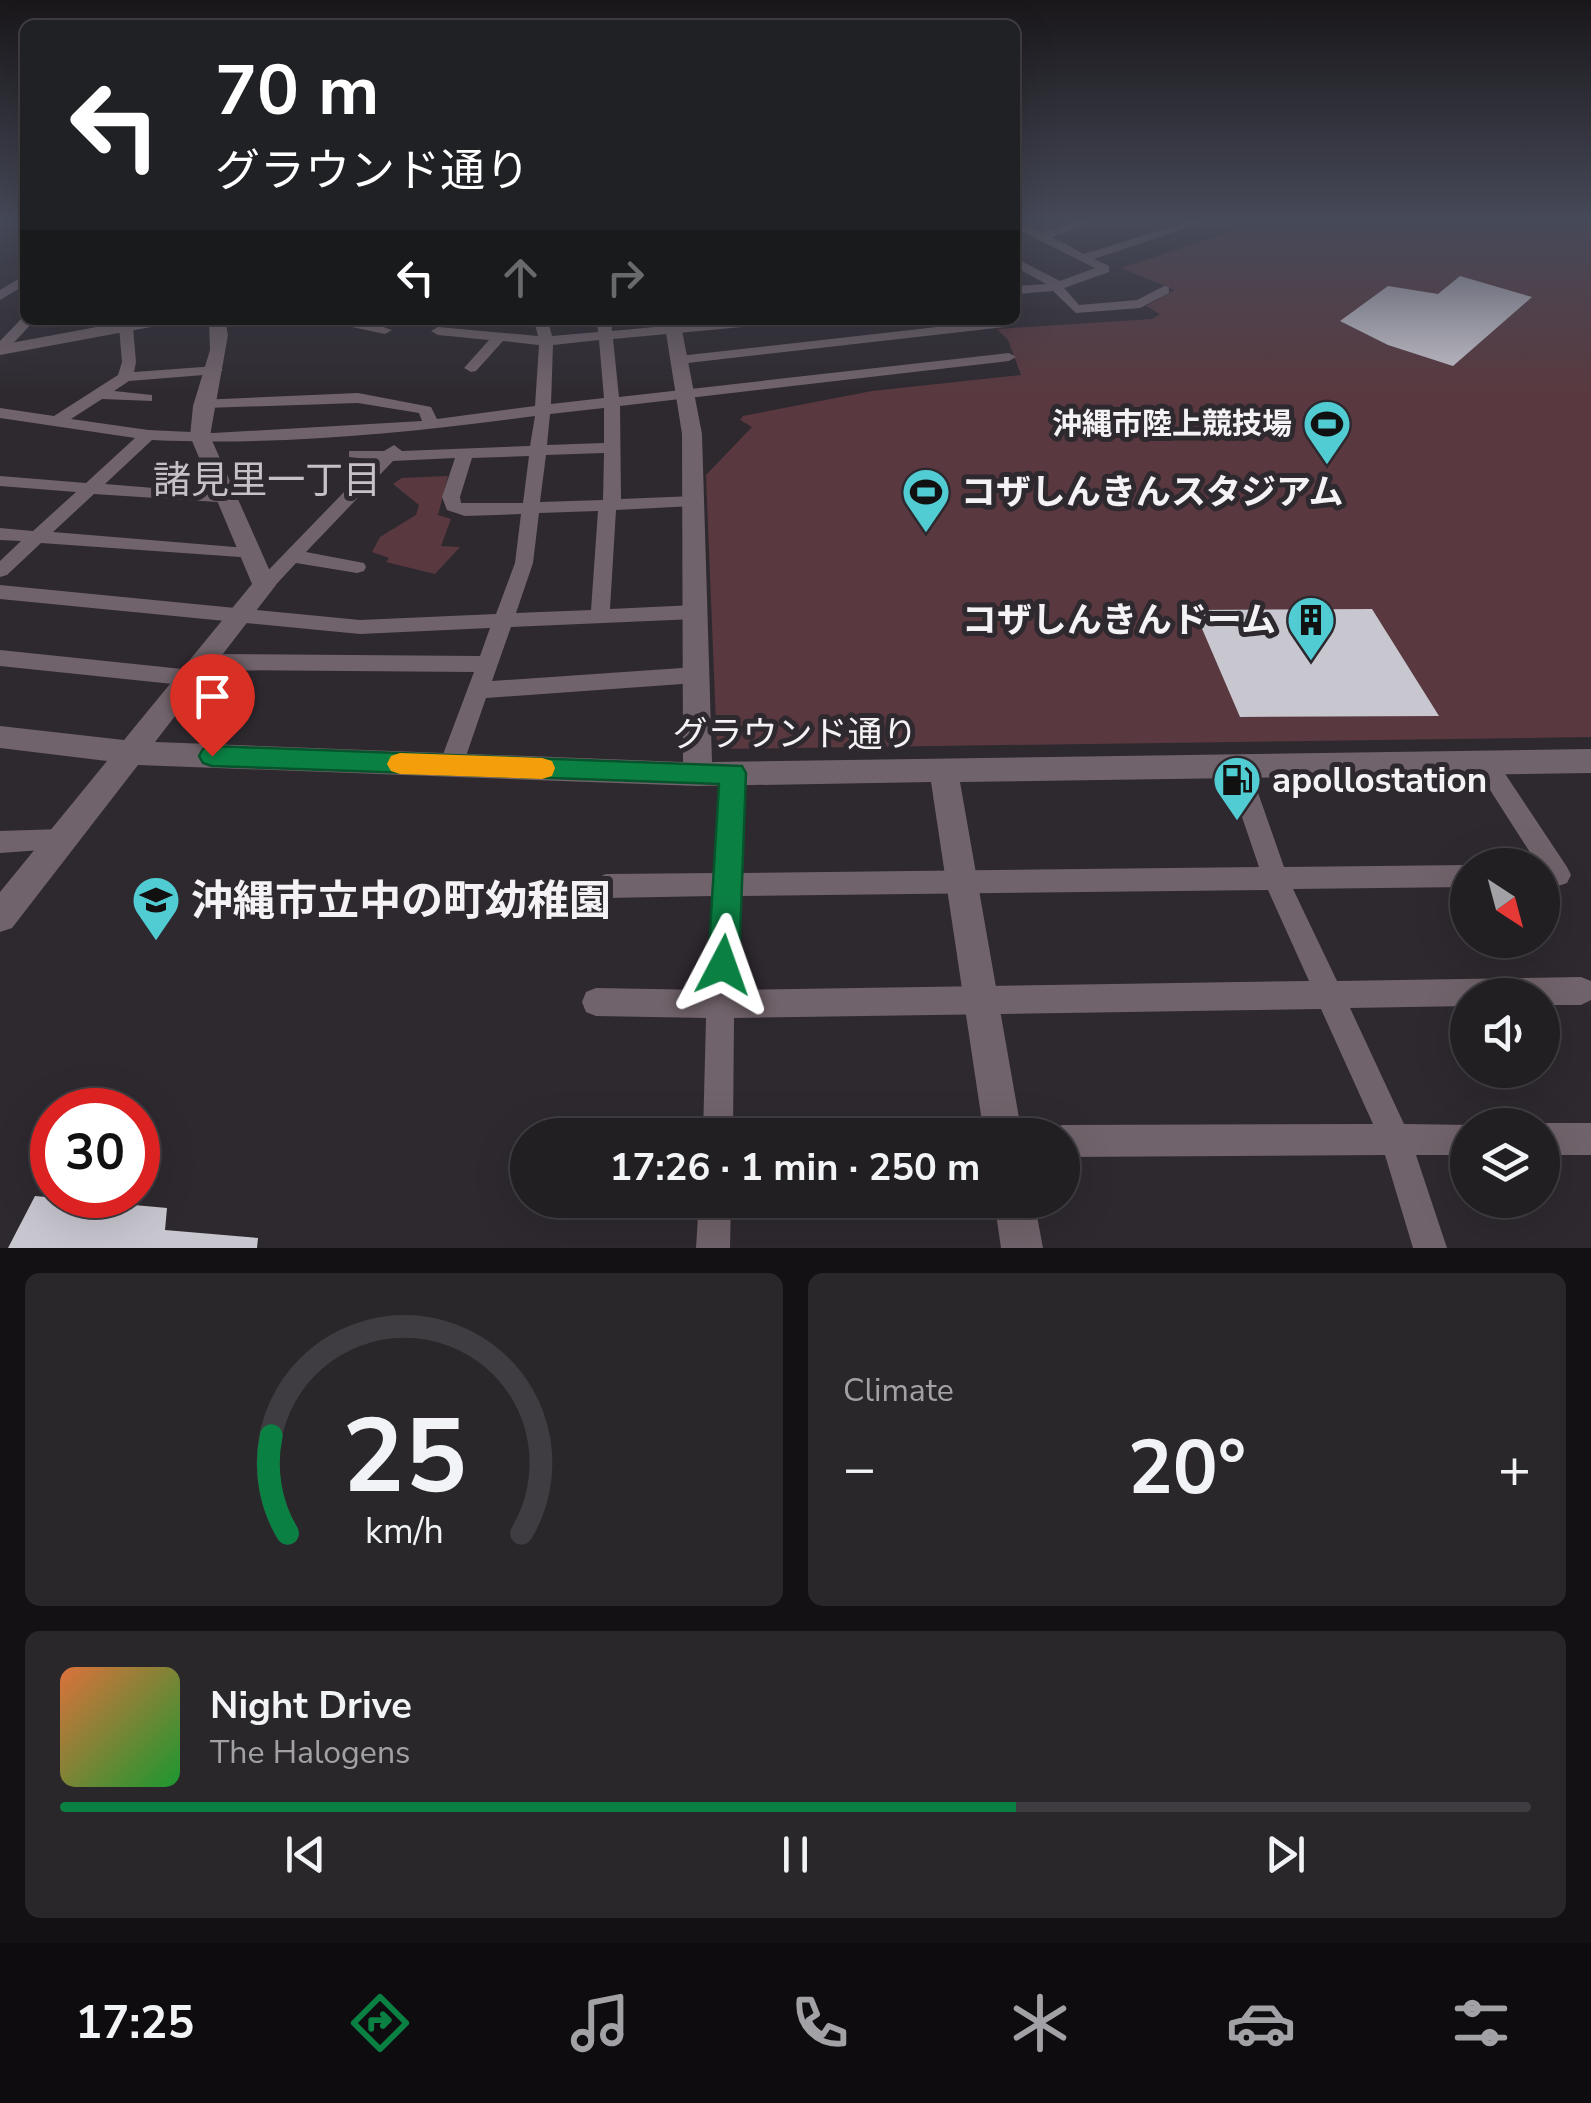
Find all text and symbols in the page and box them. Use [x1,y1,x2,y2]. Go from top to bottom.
text: 70 m [215,43,379,139]
icon: left [50,60,180,190]
text: グラウンド通り [215,141,530,202]
icon: left [388,250,443,305]
icon: ahead [493,250,548,305]
icon: right [598,250,653,305]
sports icon: 沖縄市陸上競技場 [1301,398,1353,466]
place label: 沖縄市陸上競技場 [1052,404,1292,445]
district label: 諸見里一丁目 [153,455,381,506]
sports icon: コザしんきんスタジアム [900,466,952,534]
place label: コザしんきんスタジアム [961,469,1344,516]
building icon: コザしんきんドーム [1285,594,1337,662]
place label: コザしんきんドーム [962,597,1276,644]
pin [170,654,255,757]
icon: arrive [185,669,240,724]
street label: グラウンド通り [672,711,918,758]
fuel station icon: apollostation [1211,754,1263,822]
place label: apollostation [1272,757,1487,804]
north arrow [1450,848,1560,958]
map controls [1450,848,1560,1218]
place label: 沖縄市立中の町幼稚園 [191,873,611,930]
school or university icon: 沖縄市立中の町幼稚園 [130,874,182,942]
position arrow [671,913,775,1017]
button: sound [1450,978,1560,1088]
speed limit sign: 30 [30,1088,160,1218]
button: layers [1450,1108,1560,1218]
text: 17:26 · 1 min · 250 m [610,1142,980,1193]
text: Climate [843,1369,954,1412]
text: 25 [342,1386,466,1528]
text: 20° [1128,1417,1246,1519]
text: − [843,1431,876,1506]
text: + [1498,1431,1531,1506]
text: km/h [365,1507,443,1556]
text: Night Drive [210,1680,412,1731]
text: The Halogens [210,1731,410,1774]
icon: previous [278,1827,333,1882]
icon: pause [768,1827,823,1882]
icon: next [1258,1827,1313,1882]
icon: directions [345,1988,415,2058]
icon: music [565,1988,635,2058]
icon: phone [785,1988,855,2058]
icon: climate [1005,1988,1075,2058]
icon: car [1226,1988,1296,2058]
icon: filters [1446,1988,1516,2058]
text: 17:25 [75,1993,194,2054]

